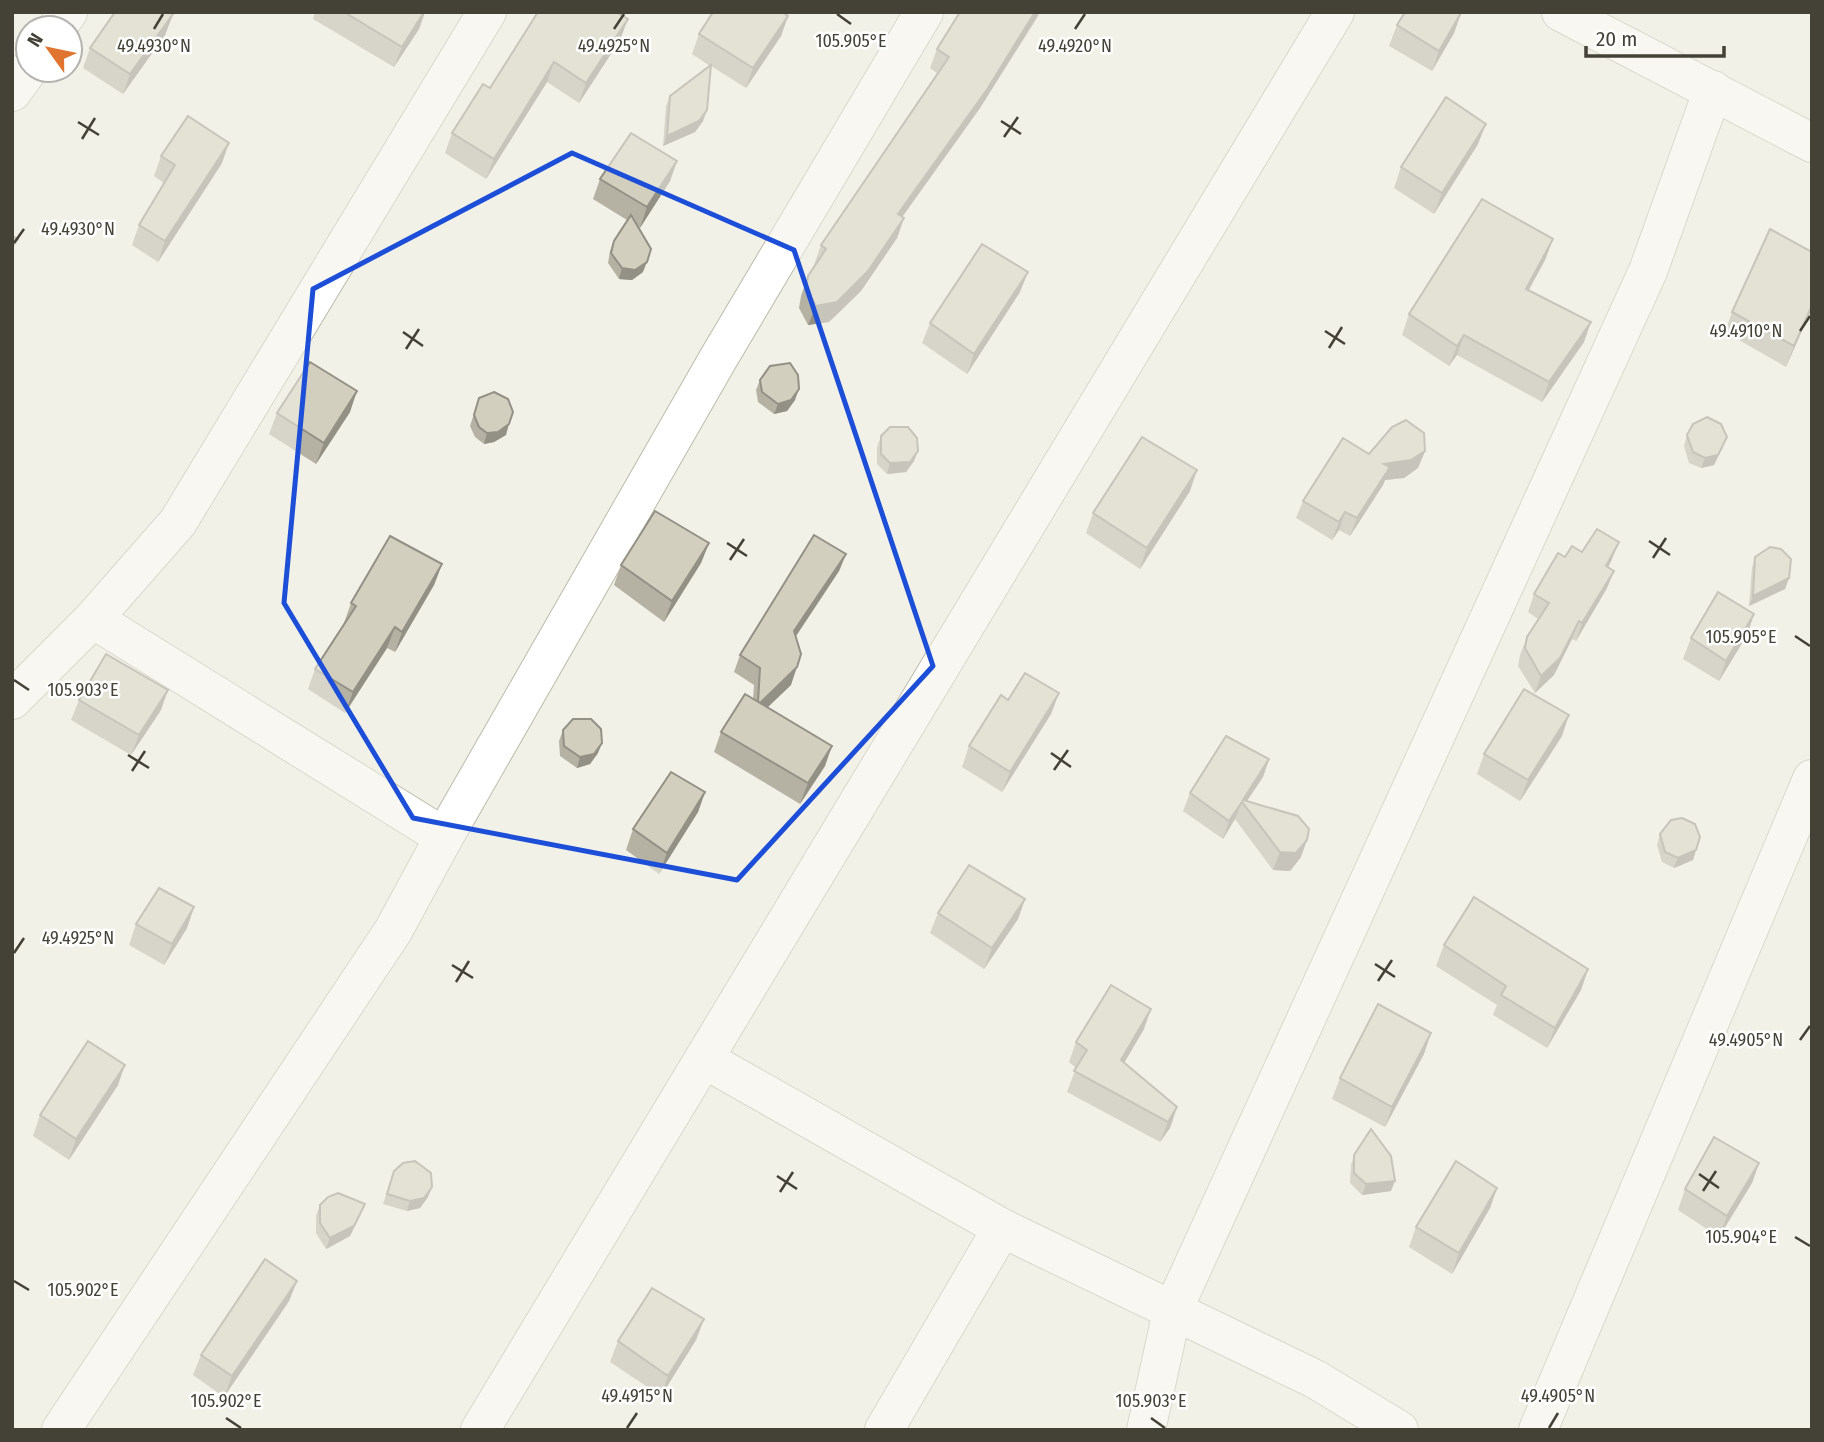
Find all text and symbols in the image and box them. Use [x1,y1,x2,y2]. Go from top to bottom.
north arrow [14,14,84,84]
scale bar [1586,14,1724,58]
text: 20 m [1596,26,1637,52]
text: N [22,29,48,51]
text: 105.905°E [815,30,887,52]
text: 49.4930°N [117,35,191,57]
text: 49.4925°N [578,35,650,57]
text: 49.4920°N [1038,35,1112,57]
text: 49.4930°N [41,218,115,240]
text: 49.4910°N [1710,320,1782,342]
text: 105.905°E [1705,626,1777,648]
text: 105.903°E [48,679,118,701]
text: 49.4925°N [42,927,114,949]
text: 49.4905°N [1709,1029,1783,1051]
text: 105.904°E [1705,1226,1777,1248]
text: 105.902°E [48,1279,118,1301]
text: 49.4915°N [601,1385,673,1407]
text: 49.4905°N [1521,1385,1595,1407]
text: 105.902°E [191,1390,261,1412]
text: 105.903°E [1116,1390,1186,1412]

